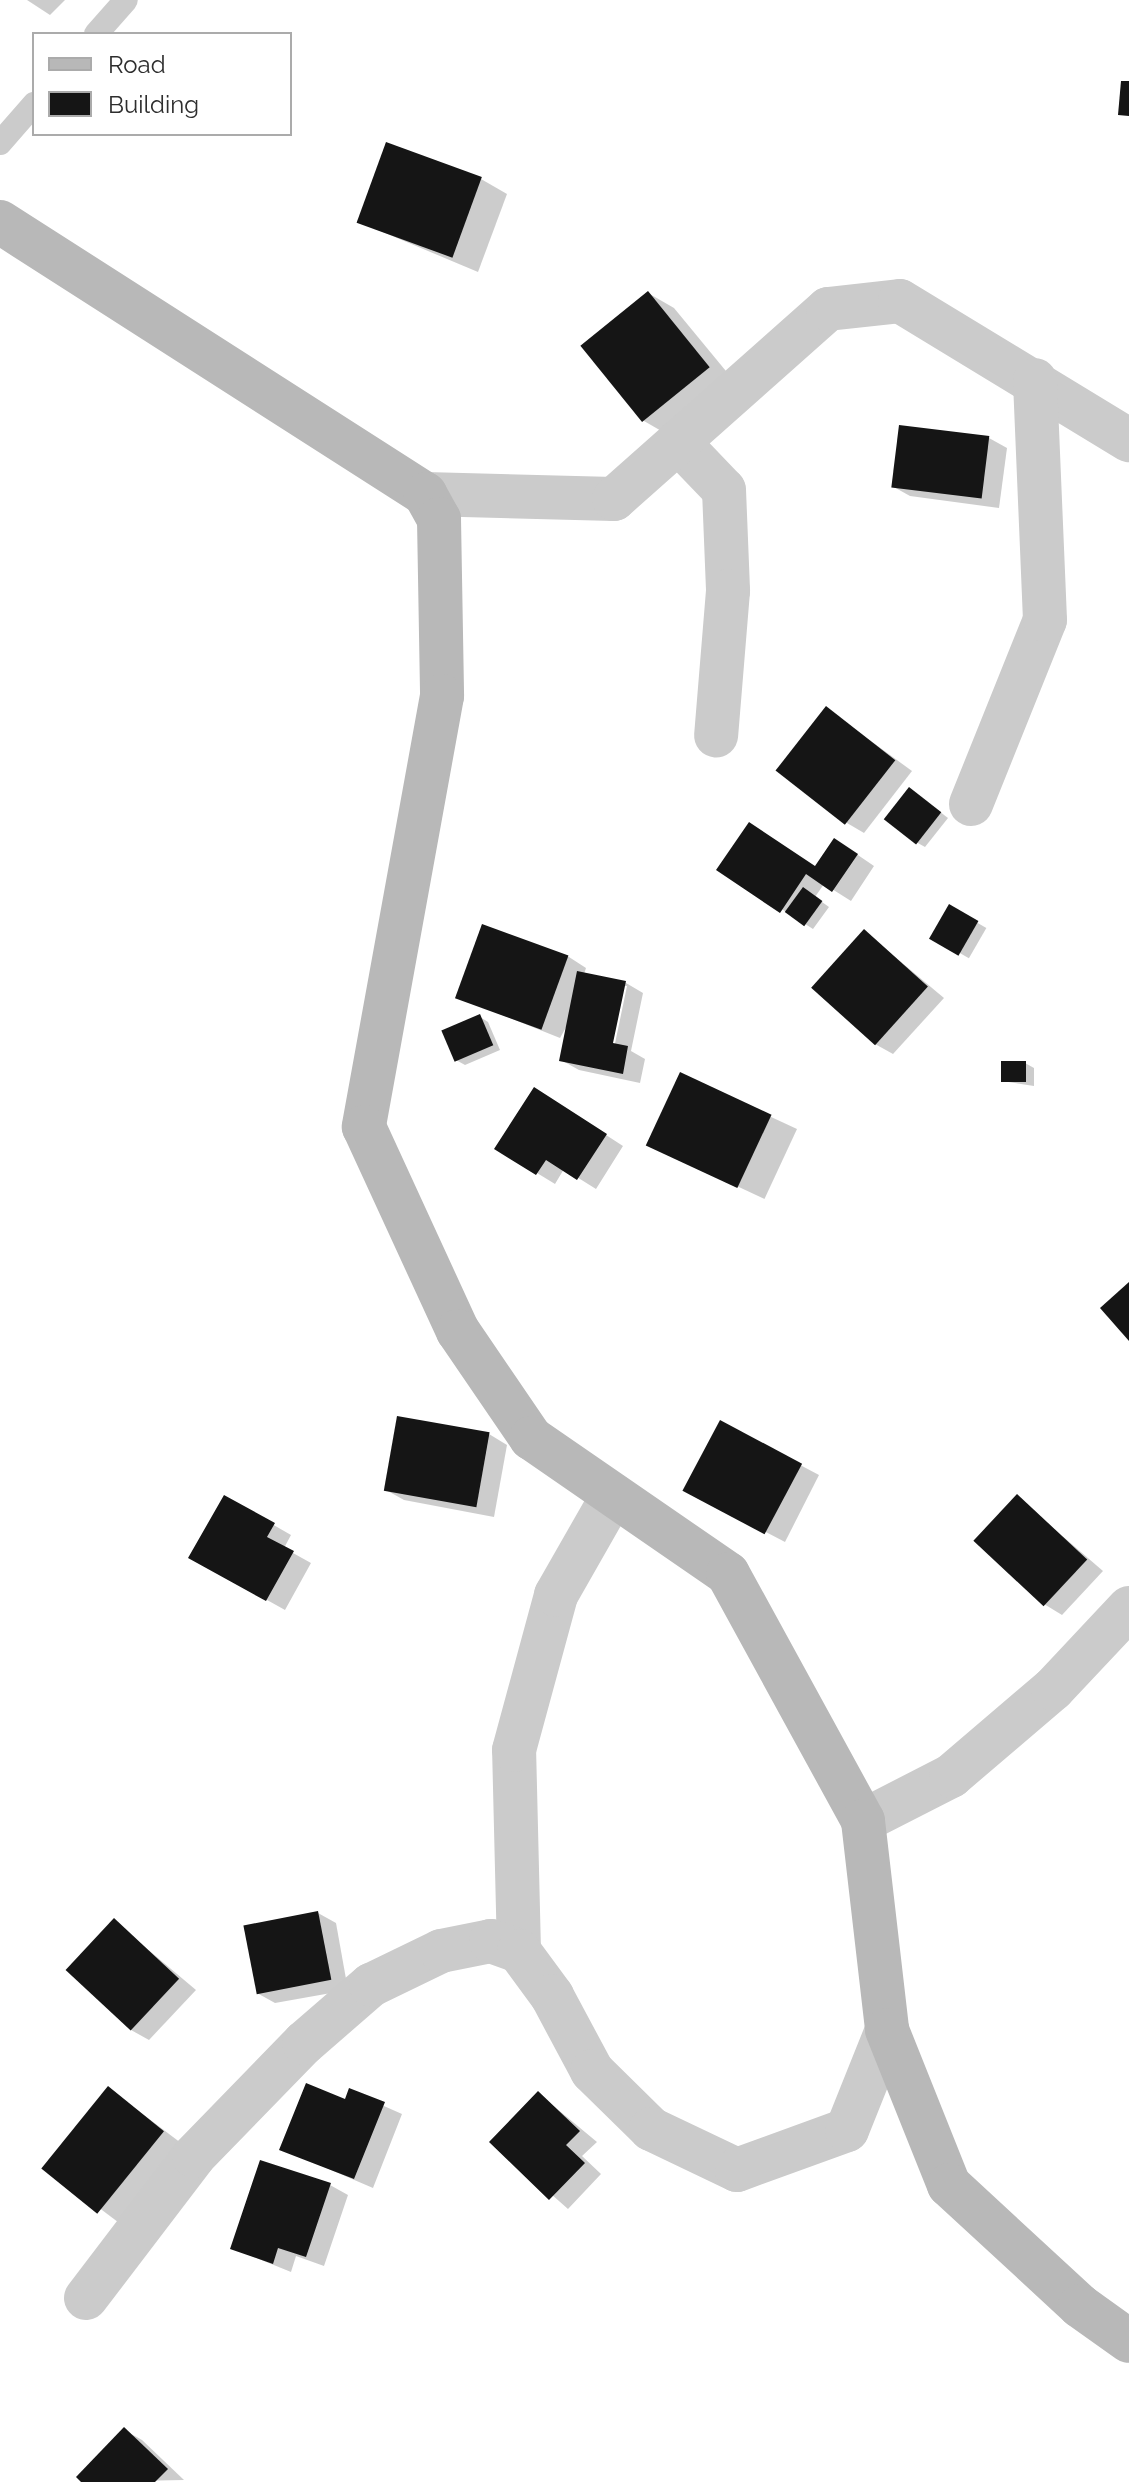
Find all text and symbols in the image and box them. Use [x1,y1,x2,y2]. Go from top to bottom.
legend [32,32,292,136]
text: Road [108,50,166,79]
text: Building [108,90,199,119]

